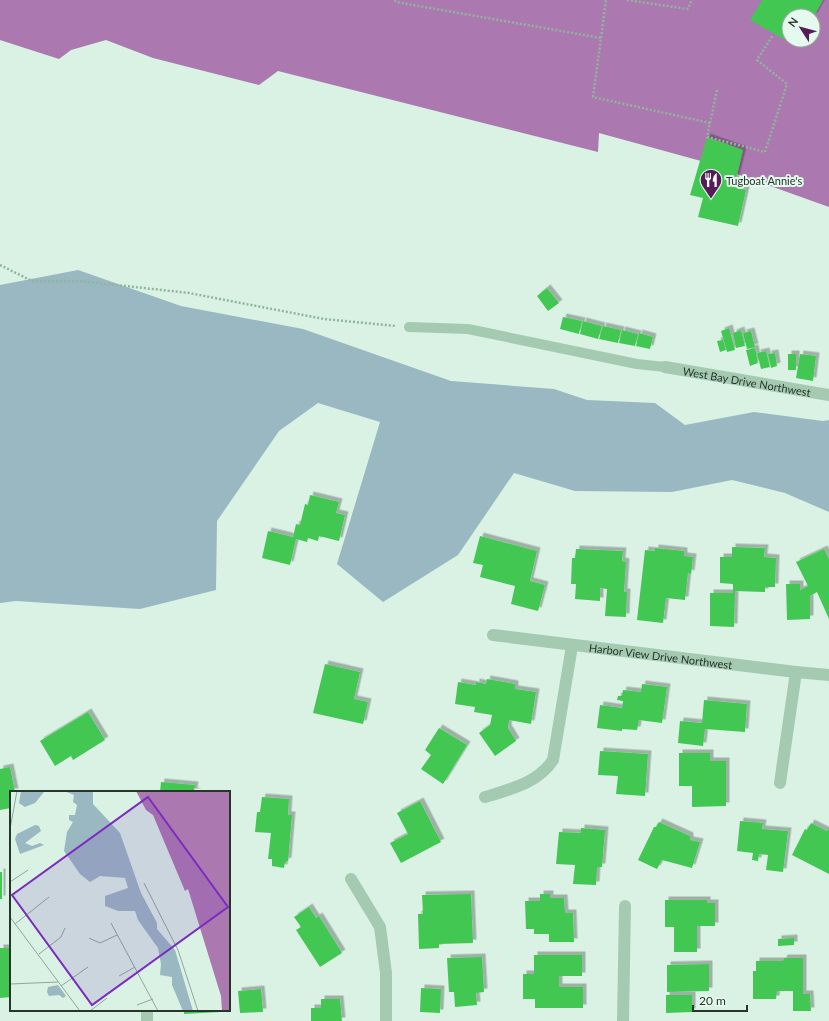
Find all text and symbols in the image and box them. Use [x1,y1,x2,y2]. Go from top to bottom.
north arrow [781,8,821,48]
text: N [785,15,800,29]
restaurant icon: Tugboat Annie's [698,167,724,200]
place label: Tugboat Annie's [726,174,802,187]
street label: West Bay Drive Northwest [682,364,812,398]
street label: Harbor View Drive Northwest [588,640,733,671]
inset map [10,791,230,1011]
scale bar [693,987,747,1013]
text: 20 m [699,993,726,1008]

